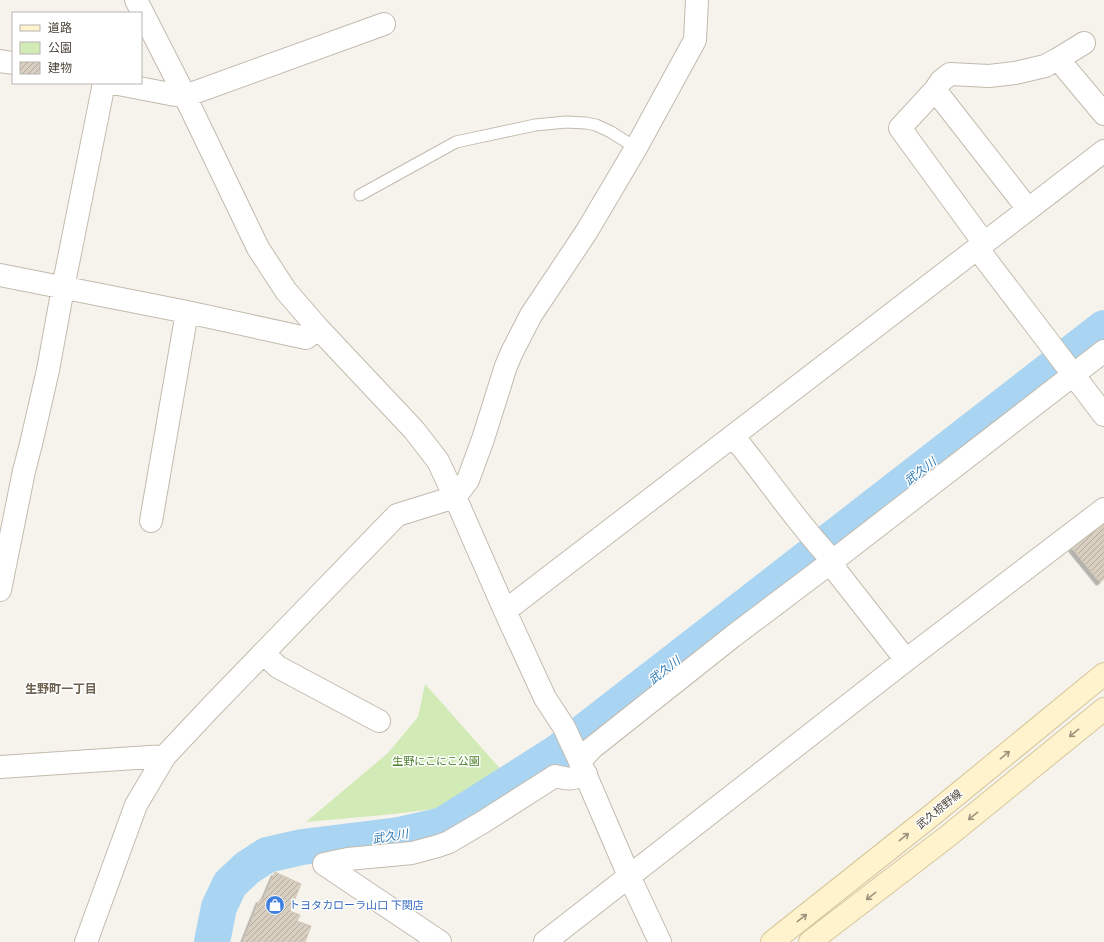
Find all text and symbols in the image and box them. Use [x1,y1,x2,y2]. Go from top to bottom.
legend [12,12,142,84]
text: 道路 [48,20,72,35]
text: 公園 [48,40,72,55]
text: 建物 [48,60,72,75]
water label: 武久川 [901,453,940,488]
water label: 武久川 [645,652,684,687]
district label: 生野町一丁目 [25,681,97,696]
one-way arrow [1068,729,1079,738]
one-way arrow [1000,751,1011,759]
park label: 生野にこにこ公園 [392,754,480,768]
street label: 武久椋野線 [913,786,965,832]
one-way arrow [968,811,978,820]
water label: 武久川 [371,825,411,846]
one-way arrow [899,833,910,841]
one-way arrow [865,891,876,900]
shop icon: トヨタカローラ山口 下関店 [264,894,286,916]
place label: トヨタカローラ山口 下関店 [289,898,424,912]
one-way arrow [797,913,808,922]

